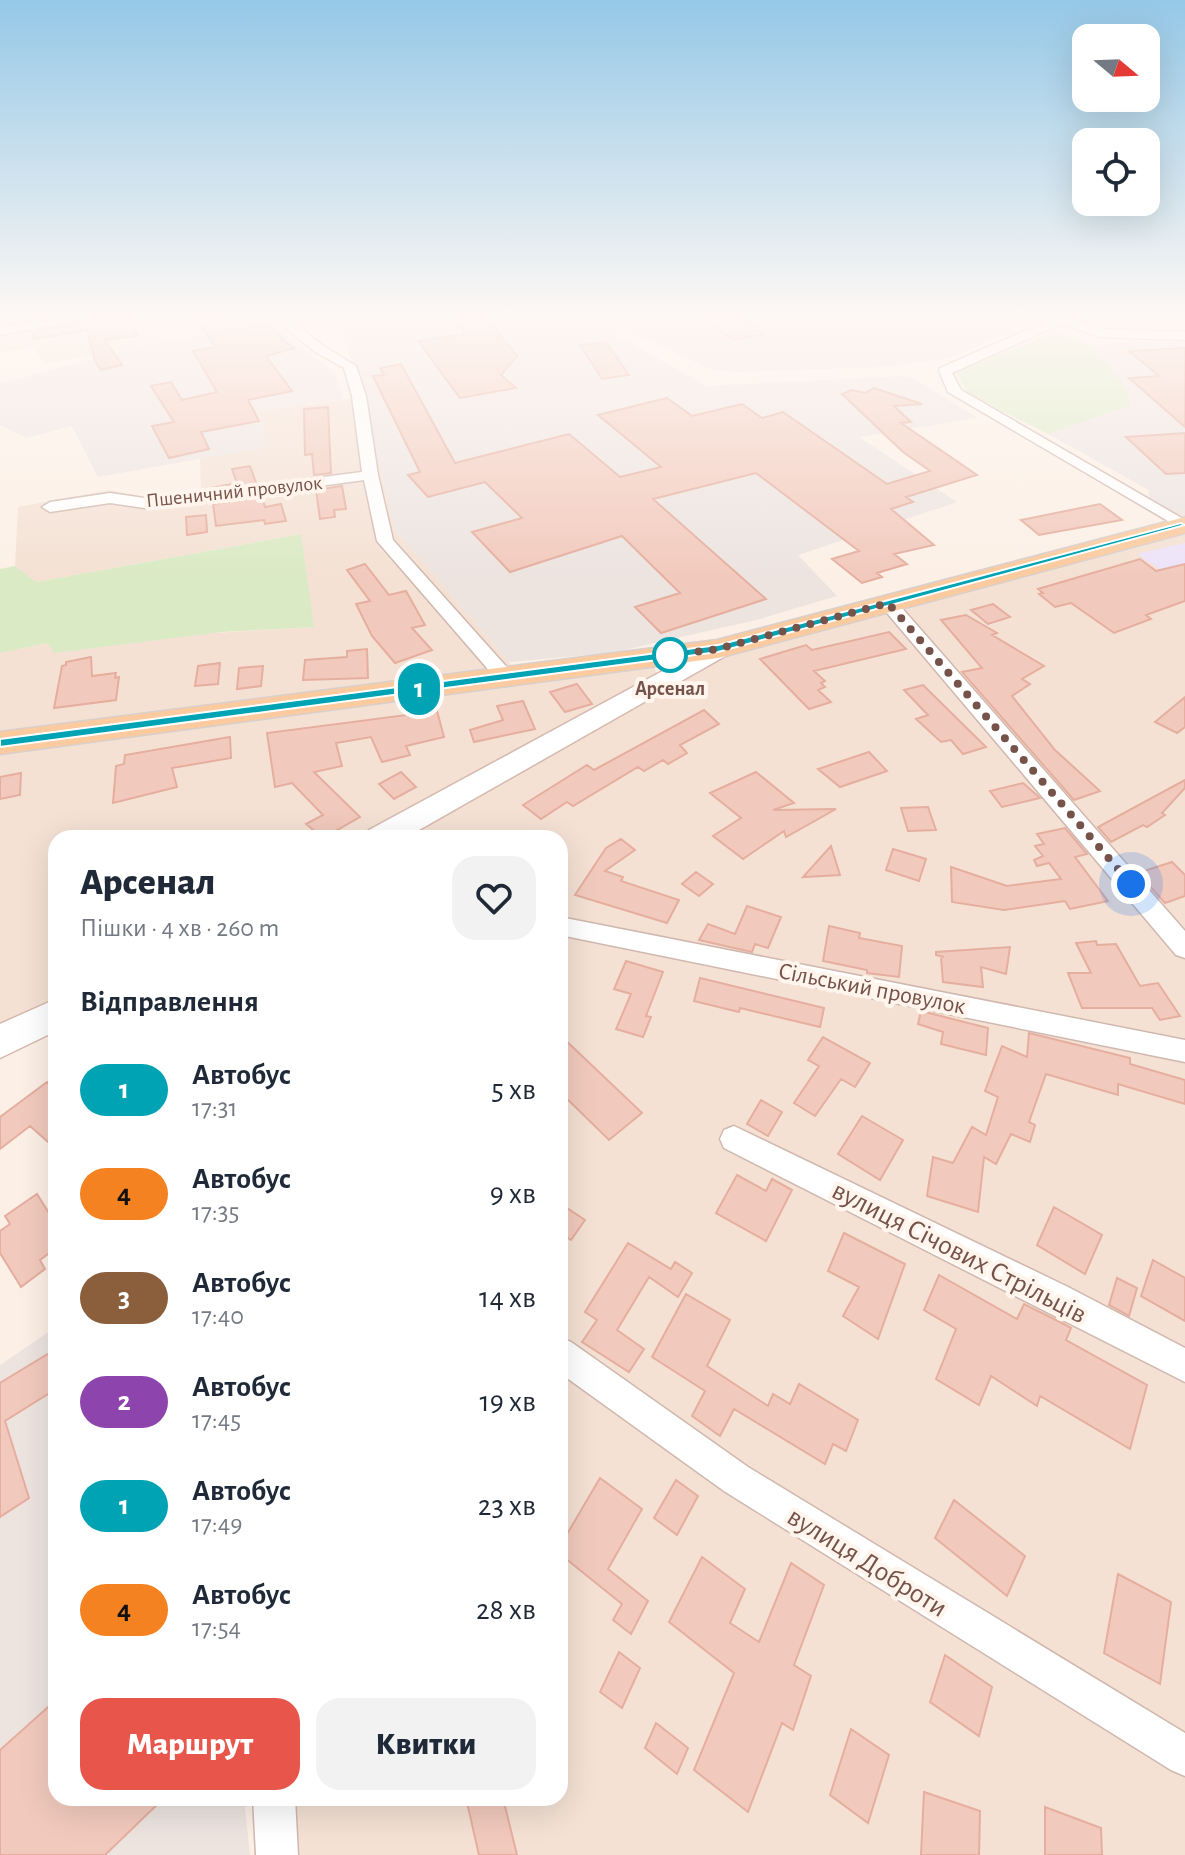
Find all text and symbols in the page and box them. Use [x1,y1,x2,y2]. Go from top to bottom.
north arrow [1072,24,1160,112]
map controls [1072,24,1160,216]
button: locate [1072,128,1160,216]
street label: Пшеничний провулок [145,473,323,511]
marker: Арсенал [653,638,687,672]
line badge: 1 [393,663,445,715]
text: 1 [414,675,424,703]
place label: Арсенал [635,679,705,699]
button: heart [452,856,536,940]
text: Арсенал [80,864,215,902]
your location [1111,864,1151,904]
text: Пішки · 4 хв · 260 m [80,915,279,941]
street label: Сільський провулок [776,959,967,1019]
text: Відправлення [80,987,259,1017]
text: Автобус [192,1060,291,1090]
text: 5 хв [491,1075,536,1105]
text: 1 [119,1076,129,1104]
text: 17:31 [192,1095,237,1121]
text: Автобус [192,1164,291,1194]
street label: вулиця Січових Стрільців [827,1176,1091,1329]
text: 9 хв [490,1179,536,1209]
text: 4 [117,1180,131,1208]
text: 17:35 [192,1199,239,1225]
text: Автобус [192,1268,291,1298]
text: 14 хв [479,1283,536,1313]
text: 3 [118,1284,130,1312]
text: 17:40 [192,1303,244,1329]
text: Автобус [192,1372,291,1402]
text: 19 хв [479,1387,536,1417]
text: 2 [117,1388,131,1416]
text: 17:45 [192,1407,241,1433]
text: Автобус [192,1476,291,1506]
text: 23 хв [478,1491,536,1521]
text: 1 [119,1492,129,1520]
street label: вулиця Доброти [782,1503,952,1623]
text: 17:49 [192,1511,242,1537]
text: Автобус [192,1580,291,1610]
text: 28 хв [476,1595,536,1625]
text: 4 [117,1596,131,1624]
text: 17:54 [192,1615,241,1641]
button: Маршрут [80,1698,300,1790]
button: Квитки [316,1698,536,1790]

